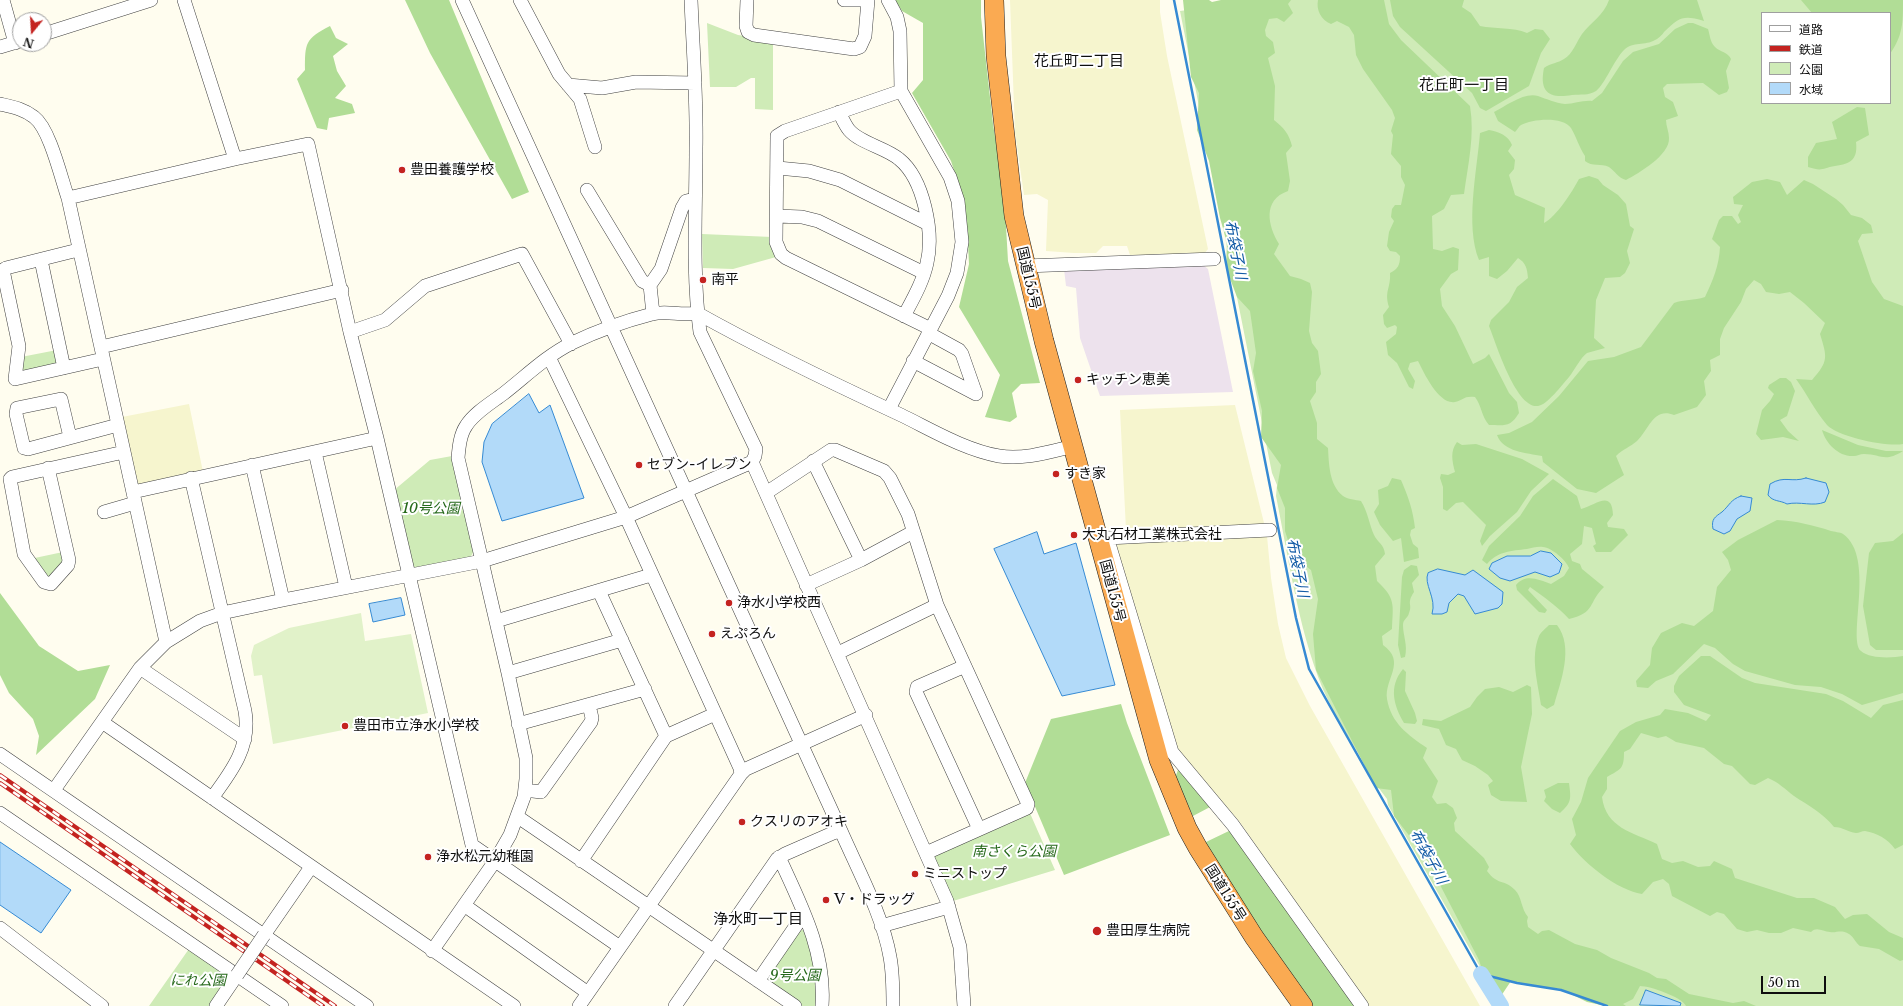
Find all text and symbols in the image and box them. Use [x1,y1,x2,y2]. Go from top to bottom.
north arrow [12,12,52,52]
legend [1761,12,1891,104]
text: 道路 [1799,22,1823,37]
text: N [22,34,36,51]
text: 鉄道 [1799,42,1823,57]
district label: 花丘町二丁目 [1034,53,1124,71]
text: 公園 [1799,62,1823,77]
district label: 花丘町一丁目 [1419,77,1509,95]
text: 水域 [1799,82,1823,97]
place label: 豊田養護学校 [410,162,494,178]
marker: 豊田養護学校 [397,165,407,175]
water label: 布袋子川 [1220,219,1250,281]
street label: 国道155号 [1013,245,1043,311]
place label: 南平 [711,272,739,288]
marker: 南平 [698,275,708,285]
place label: キッチン恵美 [1086,372,1170,388]
marker: キッチン恵美 [1073,375,1083,385]
place label: セブン-イレブン [647,457,751,473]
marker: セブン-イレブン [634,460,644,470]
place label: すき家 [1064,466,1106,482]
marker: すき家 [1051,469,1061,479]
park label: 10号公園 [402,501,460,517]
place label: 大丸石材工業株式会社 [1082,527,1222,543]
marker: 大丸石材工業株式会社 [1069,530,1079,540]
water label: 布袋子川 [1282,537,1312,599]
street label: 国道155号 [1096,558,1128,624]
place label: 浄水小学校西 [737,595,821,611]
marker: 浄水小学校西 [724,598,734,608]
place label: えぷろん [720,626,776,642]
marker: えぷろん [707,629,717,639]
place label: 豊田市立浄水小学校 [353,718,479,734]
marker: 豊田市立浄水小学校 [340,721,350,731]
place label: クスリのアオキ [750,814,848,830]
marker: クスリのアオキ [737,817,747,827]
water label: 布袋子川 [1406,826,1450,888]
park label: 南さくら公園 [972,844,1056,860]
place label: 浄水松元幼稚園 [436,849,534,865]
marker: 浄水松元幼稚園 [423,852,433,862]
street label: 国道155号 [1201,861,1249,925]
place label: ミニストップ [923,866,1007,882]
marker: ミニストップ [910,869,920,879]
place label: V・ドラッグ [834,892,915,908]
marker: V・ドラッグ [821,895,831,905]
district label: 浄水町一丁目 [713,911,803,929]
place label: 豊田厚生病院 [1106,923,1190,939]
marker: 豊田厚生病院 [1091,925,1103,937]
park label: 9号公園 [770,968,820,984]
scale bar [1763,968,1828,994]
park label: にれ公園 [170,973,226,989]
text: 50 m [1768,975,1800,990]

